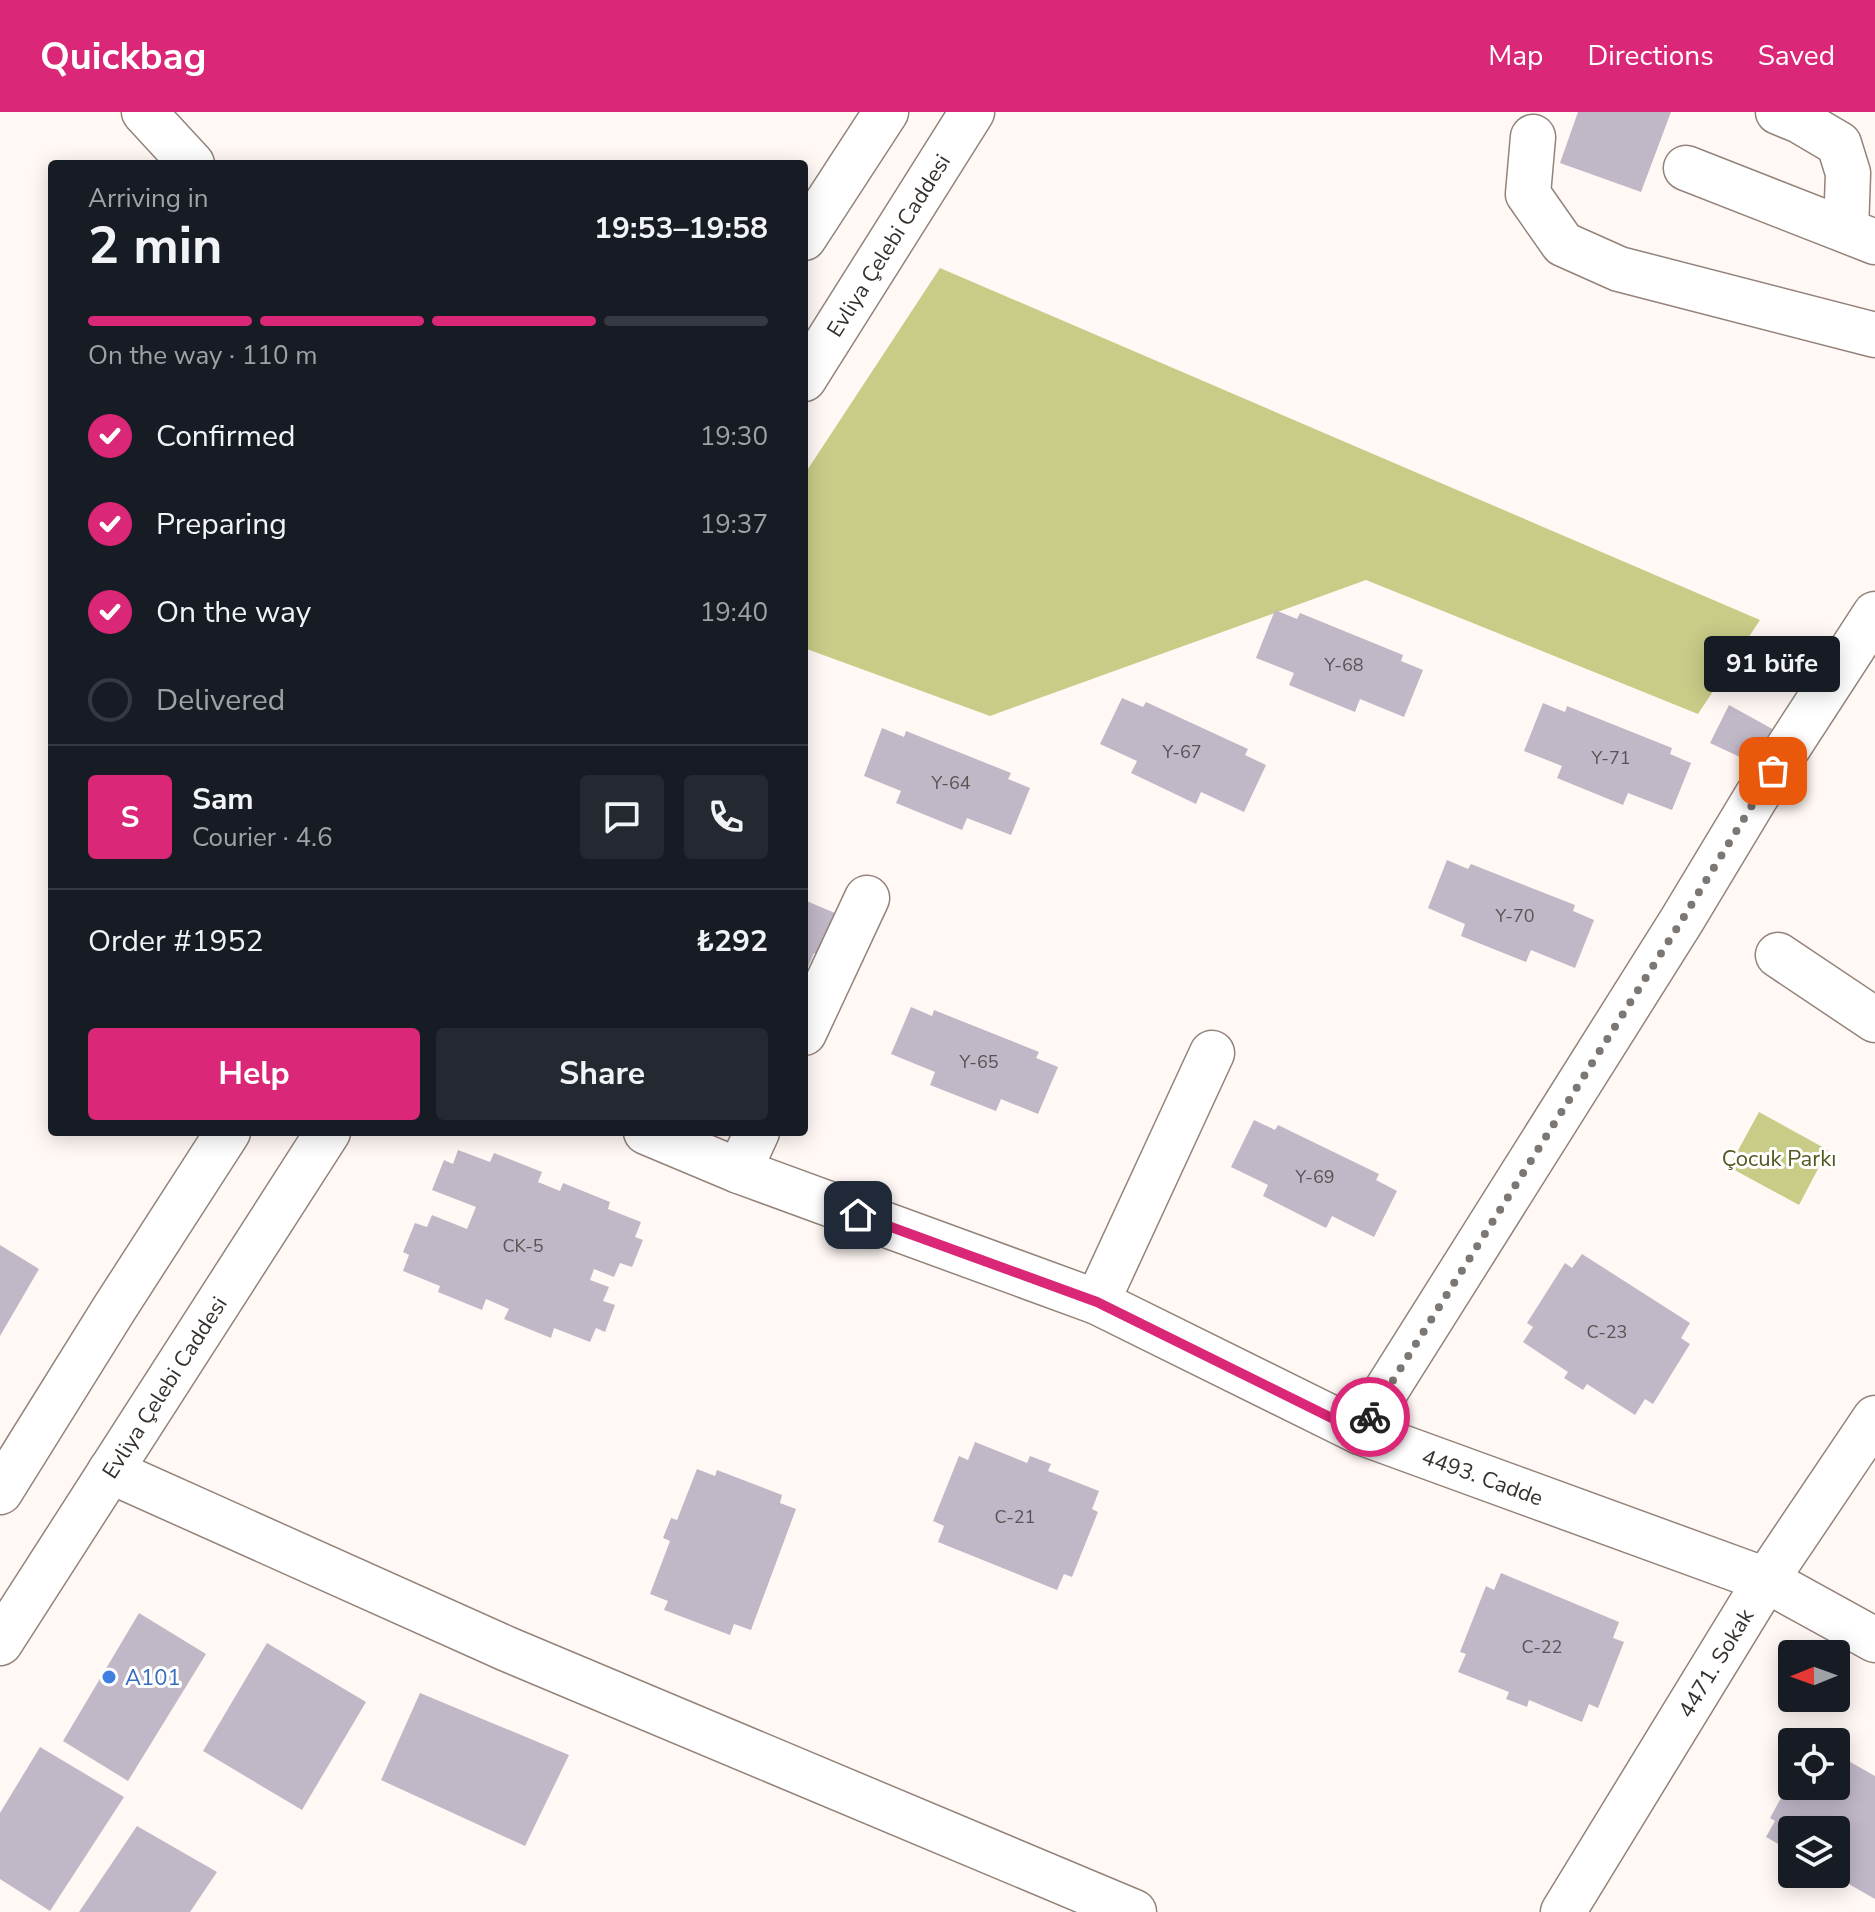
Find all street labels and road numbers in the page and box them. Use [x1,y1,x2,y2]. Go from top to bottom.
street label: Evliya Çelebi Caddesi [820,149,958,343]
street label: Evliya Çelebi Caddesi [96,1291,235,1484]
street label: 4493. Cadde [1418,1442,1547,1513]
street label: 4471. Sokak [1671,1602,1762,1724]

